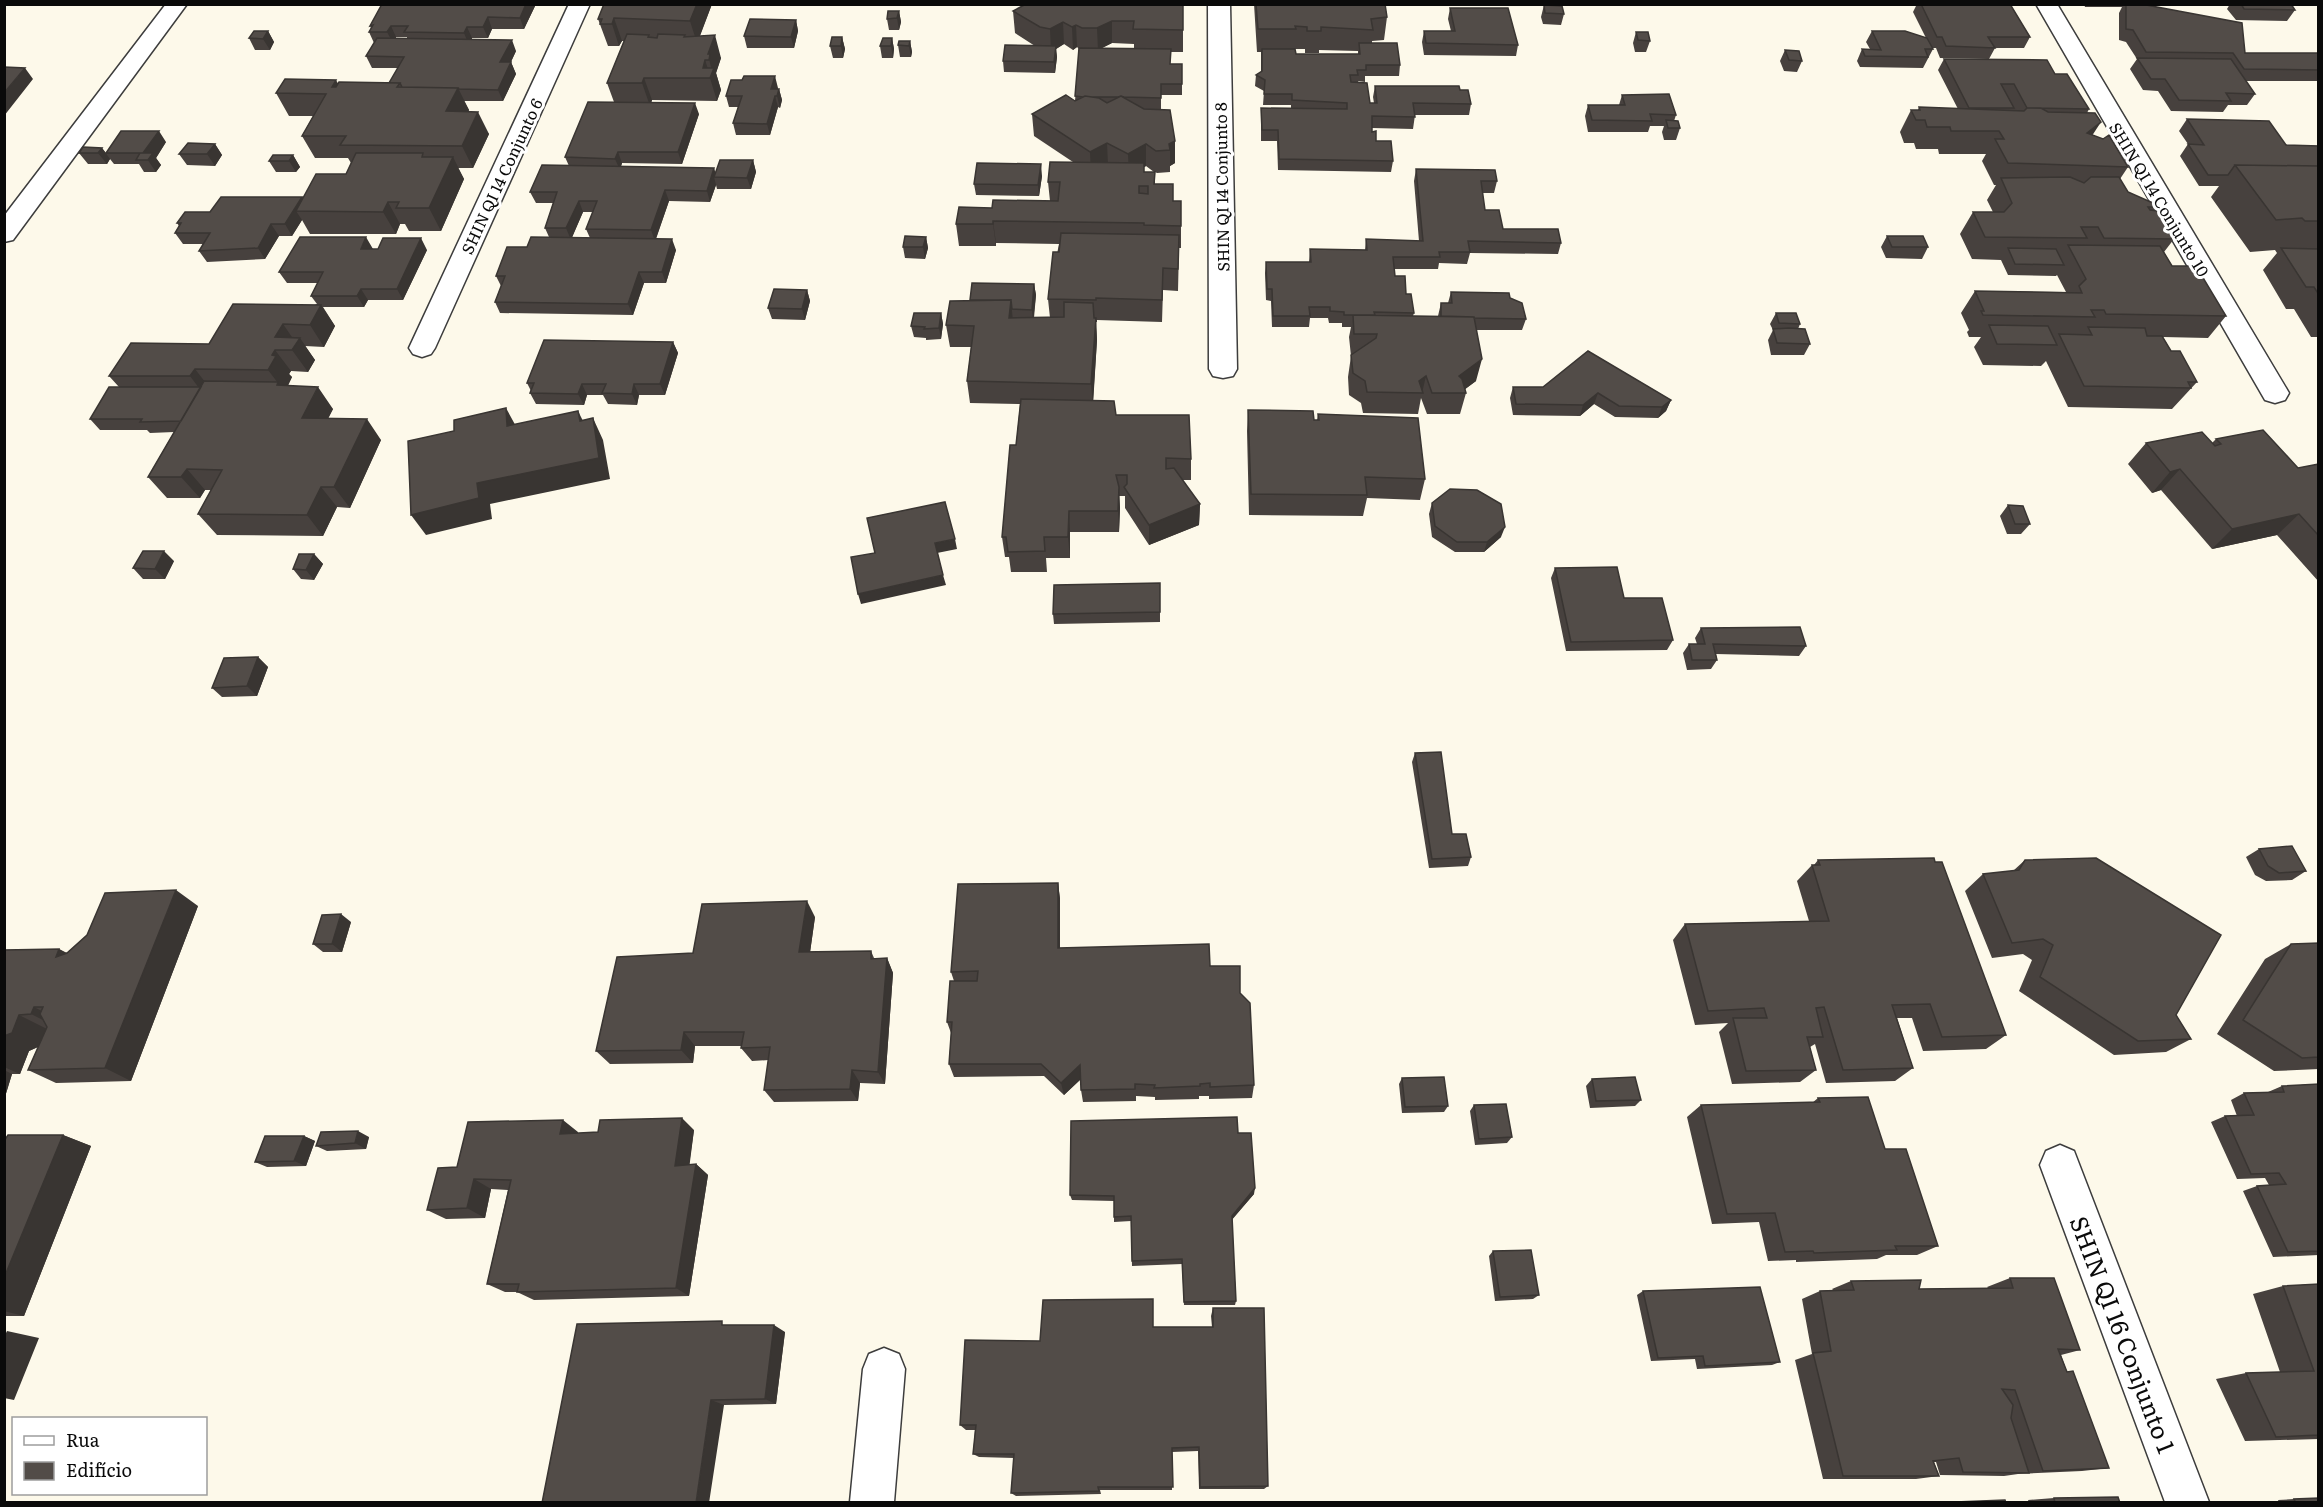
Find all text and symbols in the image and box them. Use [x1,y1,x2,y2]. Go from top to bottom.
street label: SHIN QI 14 Conjunto 6 [454,94,548,258]
street label: SHIN QI 14 Conjunto 8 [1208,102,1234,272]
street label: SHIN QI 14 Conjunto 10 [2104,117,2216,281]
street label: SHIN QI 16 Conjunto 1 [2063,1210,2185,1458]
legend [12,1417,207,1495]
text: Rua [66,1426,100,1453]
text: Edifício [66,1456,132,1483]

